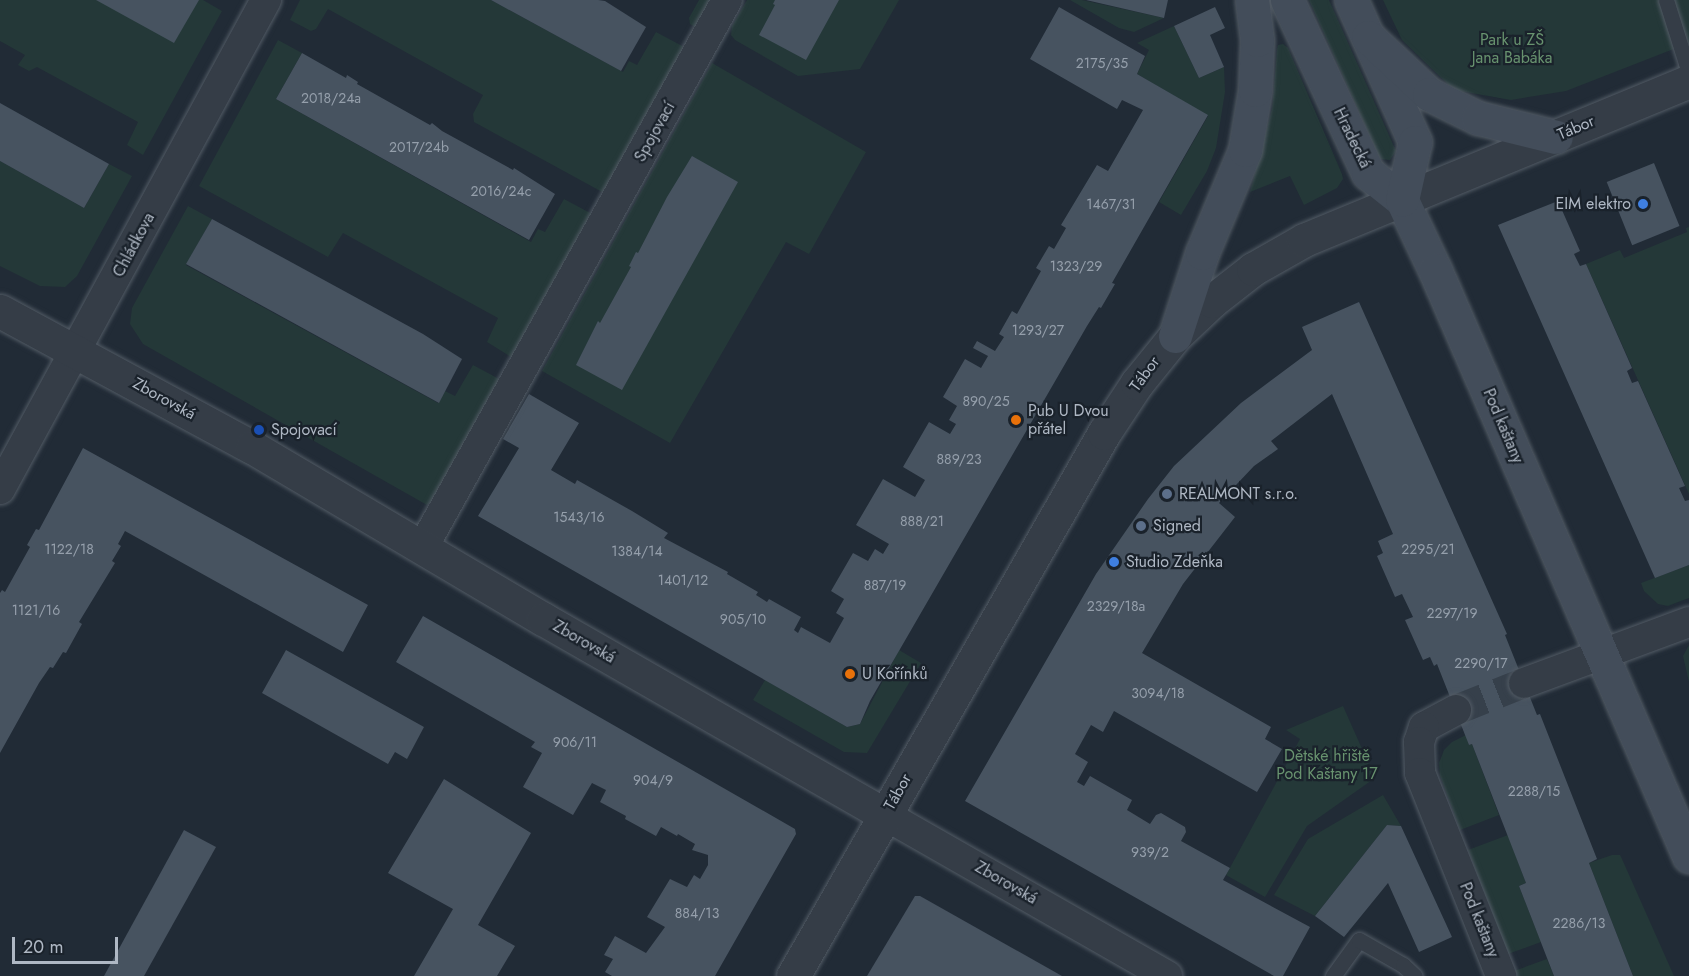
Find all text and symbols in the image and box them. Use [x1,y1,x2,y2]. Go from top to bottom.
park label: Park u ZŠ Jana Babáka [1472,30,1552,68]
house number: 2175/35 [1076,55,1128,71]
house number: 2018/24a [301,90,361,106]
street label: Spojovací [631,99,679,165]
street label: Hradecká [1329,105,1375,171]
street label: Tábor [1555,112,1597,144]
house number: 2017/24b [389,139,449,155]
house number: 2016/24c [471,183,531,199]
place label: EIM elektro [1555,194,1631,214]
house number: 1467/31 [1086,196,1136,212]
marker: EIM elektro [1636,197,1650,211]
street label: Chládkova [109,210,159,280]
house number: 1323/29 [1050,258,1102,274]
house number: 1293/27 [1012,322,1064,338]
street label: Tábor [1126,353,1164,395]
street label: Zborovská [129,374,199,424]
street label: Pod kaštany [1479,386,1527,466]
house number: 890/25 [962,393,1010,409]
place label: Pub U Dvou přátel [1028,401,1109,439]
marker: Pub U Dvou přátel [1009,413,1023,427]
place label: Spojovací [271,420,337,440]
marker: Spojovací [252,423,266,437]
house number: 889/23 [936,451,982,467]
place label: REALMONT s.r.o. [1179,484,1298,504]
marker: REALMONT s.r.o. [1160,487,1174,501]
house number: 1543/16 [553,509,605,525]
house number: 888/21 [900,513,944,529]
place label: Signed [1153,516,1201,536]
marker: Signed [1134,519,1148,533]
house number: 1122/18 [44,541,94,557]
house number: 2295/21 [1401,541,1455,557]
house number: 1384/14 [611,543,663,559]
place label: Studio Zdeňka [1126,552,1223,572]
marker: Studio Zdeňka [1107,555,1121,569]
house number: 1401/12 [658,572,708,588]
house number: 887/19 [864,577,906,593]
house number: 2329/18a [1087,598,1145,614]
house number: 1121/16 [12,602,60,618]
house number: 2297/19 [1426,605,1478,621]
house number: 905/10 [720,611,766,627]
street label: Zborovská [549,617,619,667]
house number: 2290/17 [1454,655,1508,671]
place label: U Kořínků [862,664,928,684]
marker: U Kořínků [843,667,857,681]
house number: 3094/18 [1131,685,1185,701]
house number: 906/11 [553,734,597,750]
park label: Dětské hřiště Pod Kaštany 17 [1276,746,1378,784]
street label: Tábor [880,770,916,814]
house number: 904/9 [633,772,673,788]
house number: 2288/15 [1508,783,1560,799]
house number: 939/2 [1131,844,1169,860]
street label: Zborovská [971,858,1041,908]
street label: Pod kaštany [1455,880,1503,960]
house number: 884/13 [675,905,719,921]
house number: 2286/13 [1553,915,1605,931]
scale bar [15,925,122,963]
text: 20 m [23,934,63,960]

